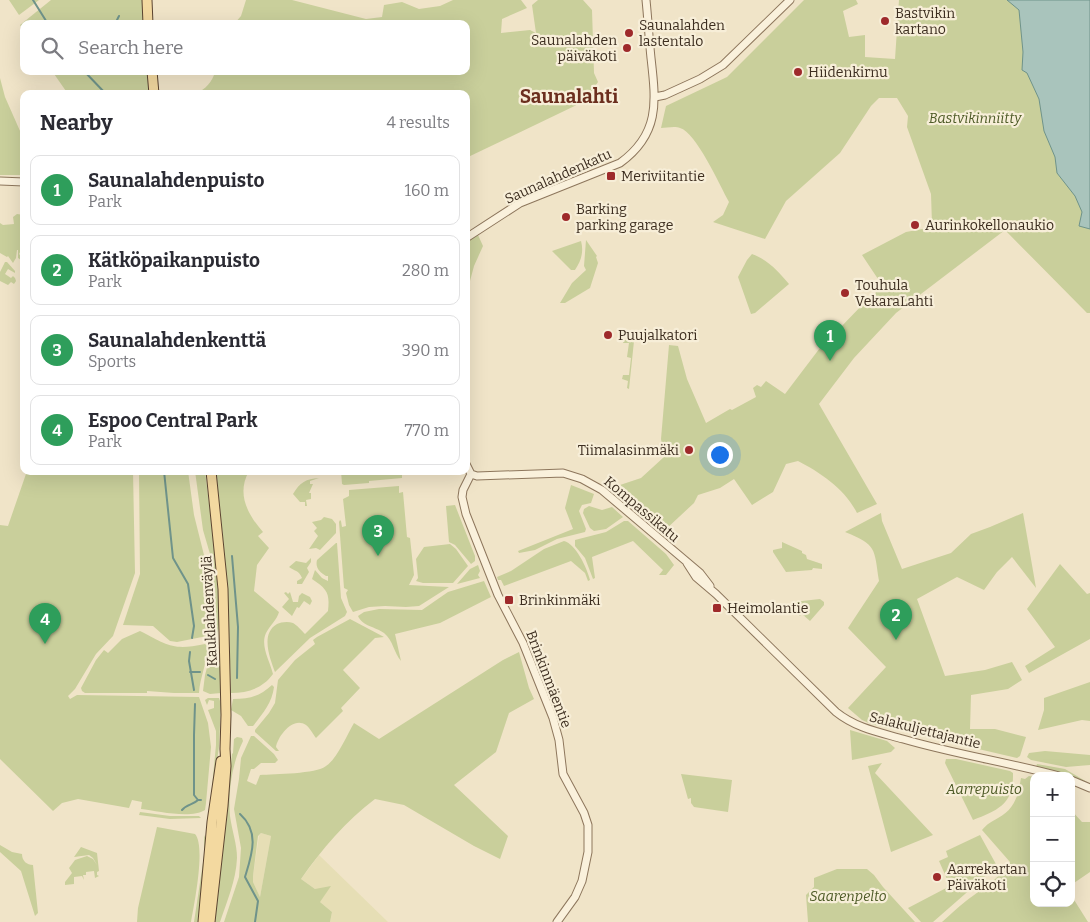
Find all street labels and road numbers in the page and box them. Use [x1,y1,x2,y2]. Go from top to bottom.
street label: Saunalahdenkatu [502,145,614,208]
street label: Kompassikatu [601,473,683,546]
street label: Kauklahdenväylä [198,555,221,667]
street label: Brinkinmäentie [522,628,575,730]
street label: Salakuljettajantie [867,708,982,753]

